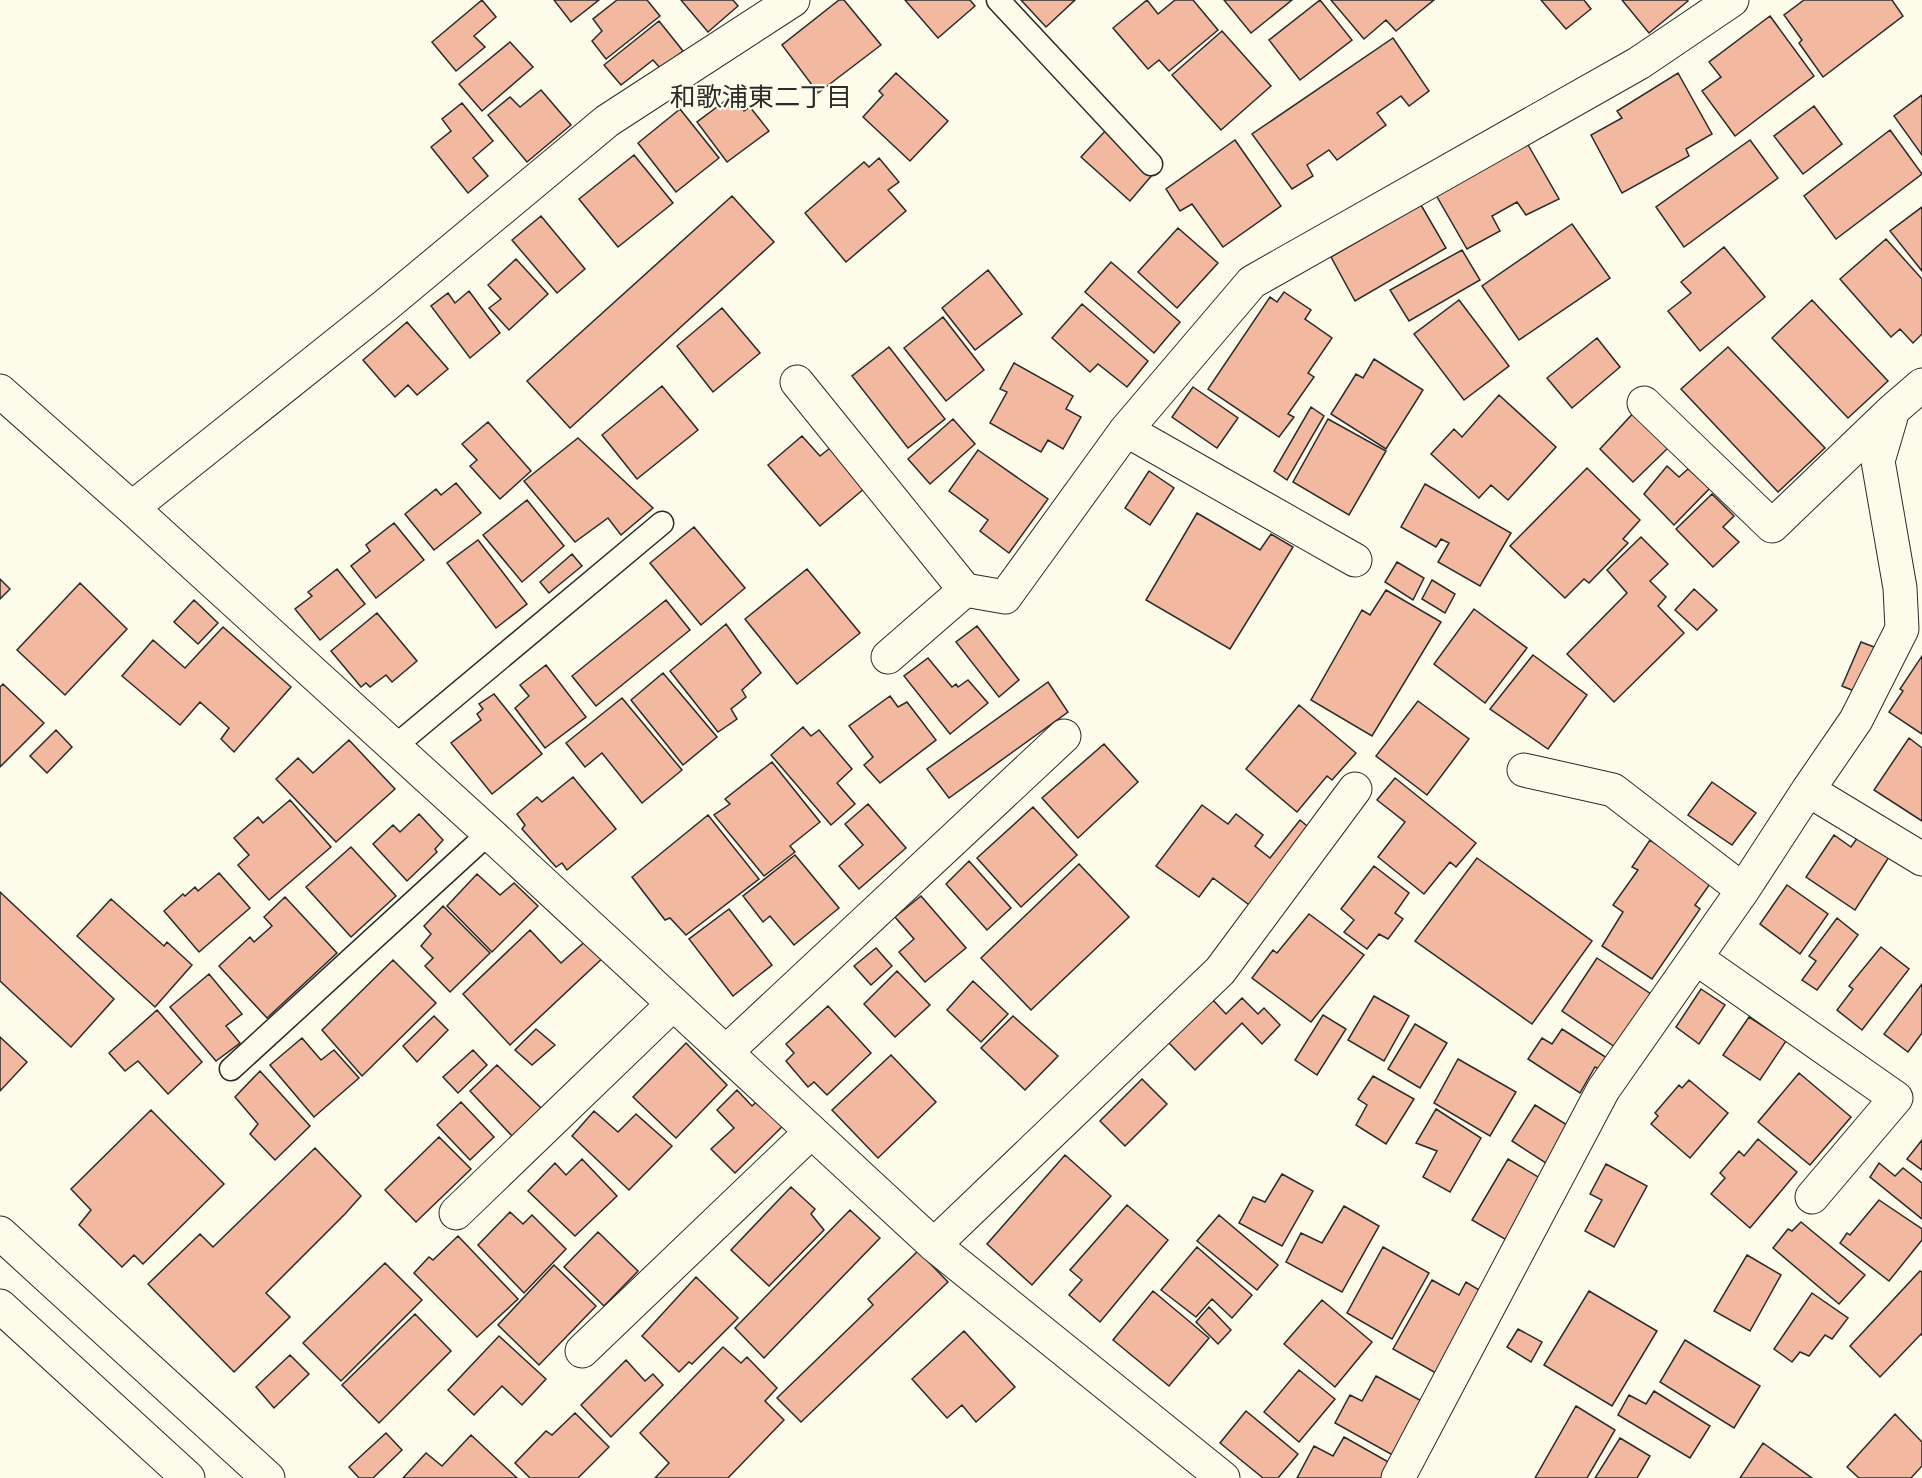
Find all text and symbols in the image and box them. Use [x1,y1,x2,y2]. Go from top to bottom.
district label: 和歌浦東二丁目 [670,78,852,118]

